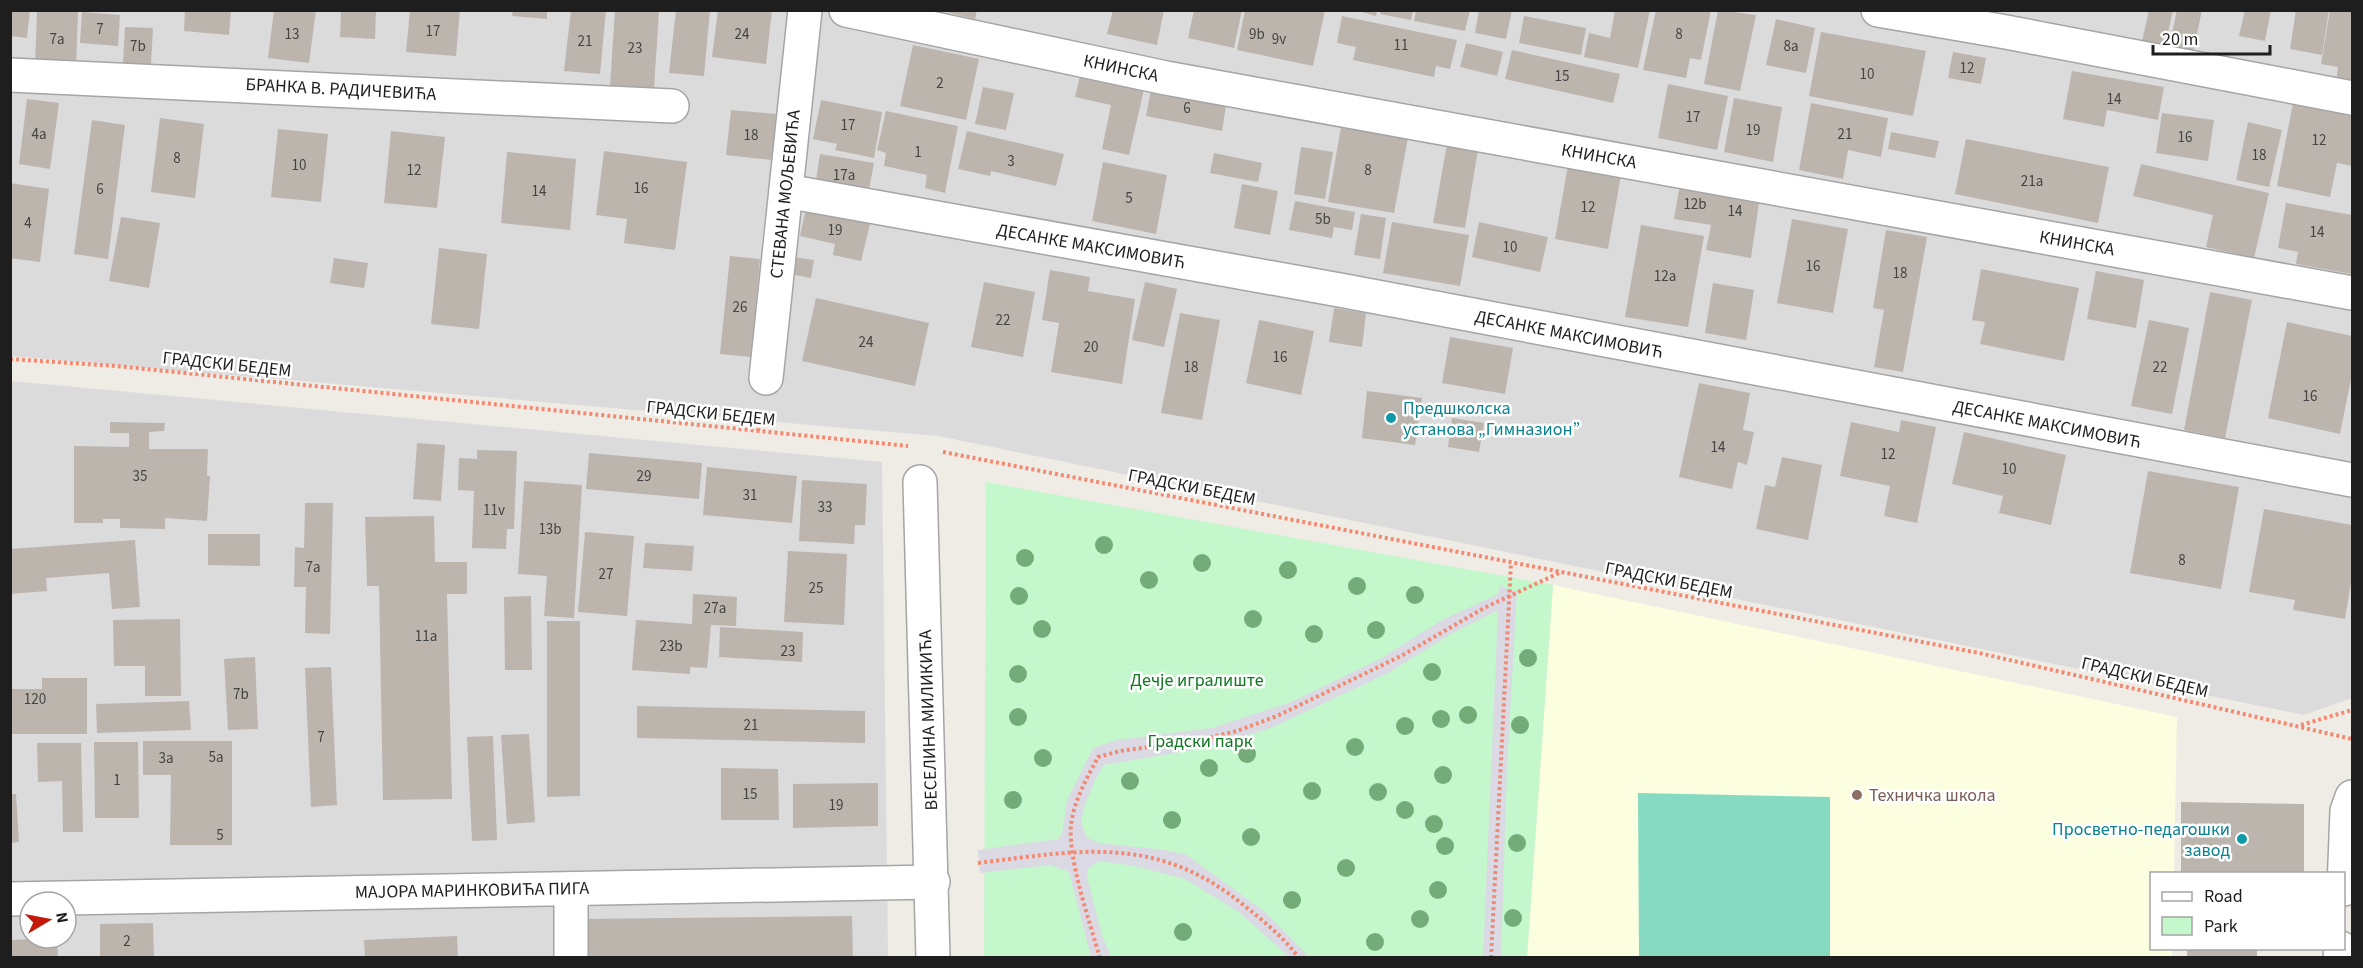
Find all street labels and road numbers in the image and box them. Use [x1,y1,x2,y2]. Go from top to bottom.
street label: КНИНСКА [1081,48,1161,89]
street label: БРАНКА В. РАДИЧЕВИЋА [245,72,437,107]
street label: СТЕВАНА МОЉЕВИЋА [764,108,807,280]
street label: КНИНСКА [1559,138,1639,175]
street label: ДЕСАНКЕ МАКСИМОВИЋ [995,218,1187,275]
street label: КНИНСКА [2037,225,2117,262]
street label: ДЕСАНКЕ МАКСИМОВИЋ [1473,304,1665,365]
street label: ГРАДСКИ БЕДЕМ [161,345,293,384]
street label: ГРАДСКИ БЕДЕМ [645,394,777,433]
street label: ДЕСАНКЕ МАКСИМОВИЋ [1951,394,2143,455]
street label: ГРАДСКИ БЕДЕМ [1126,463,1258,512]
street label: ГРАДСКИ БЕДЕМ [1603,556,1735,605]
street label: ВЕСЕЛИНА МИЛИКИЋА [913,629,944,811]
street label: ГРАДСКИ БЕДЕМ [2079,651,2211,704]
street label: МАЈОРА МАРИНКОВИЋА ПИГА [355,876,590,905]

